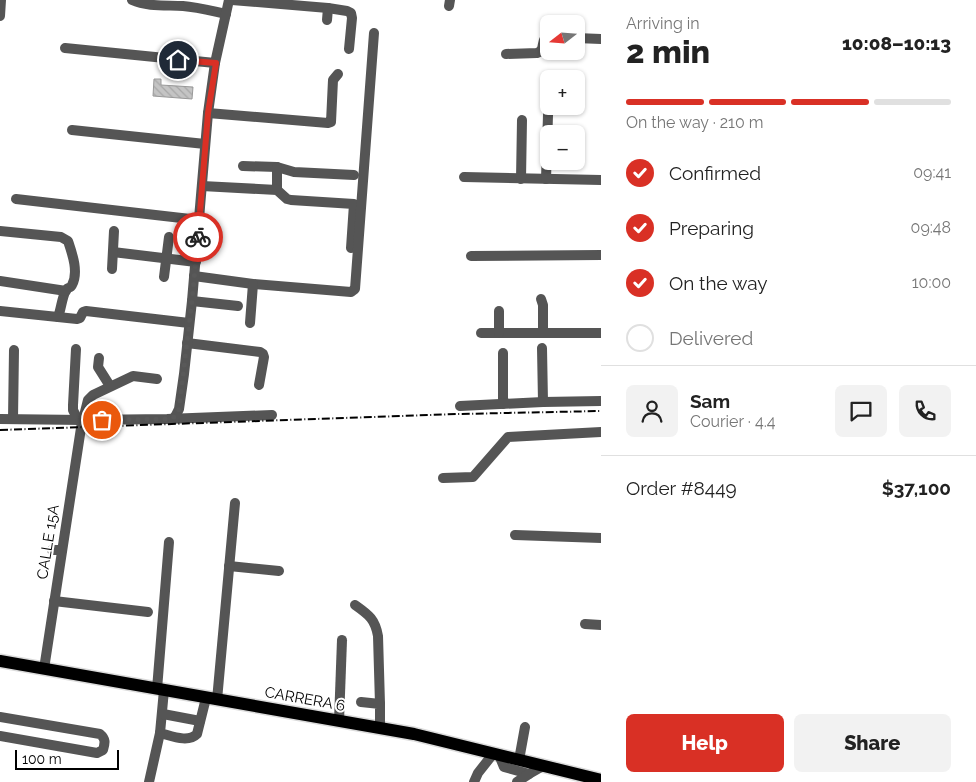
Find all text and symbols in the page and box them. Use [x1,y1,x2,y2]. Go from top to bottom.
text: Arriving in [626,14,700,33]
north arrow [540,15,585,60]
map controls [540,15,585,170]
text: 10:08–10:13 [842,32,951,54]
text: 2 min [626,33,710,70]
pin [157,39,199,81]
icon: home [164,46,192,74]
button: + [540,70,585,115]
text: On the way · 210 m [626,113,764,132]
button: − [540,125,585,170]
icon: check [626,159,654,187]
text: Confirmed [669,162,761,184]
text: 09:41 [913,163,951,182]
courier [173,212,223,262]
icon: check [626,214,654,242]
text: Preparing [669,217,754,239]
text: 09:48 [911,218,951,237]
icon: bike [184,223,212,251]
icon: check [626,269,654,297]
text: On the way [669,272,768,294]
text: 10:00 [912,273,951,292]
text: Delivered [669,327,753,349]
button: person [626,385,678,437]
button: chat [835,385,887,437]
button: phone [899,385,951,437]
text: Sam [690,390,730,412]
pin [81,399,123,441]
icon: bag [88,406,116,434]
text: Courier · 4.4 [690,412,775,431]
text: Order #8449 [626,477,737,499]
text: $37,100 [882,477,951,499]
street label: CALLE 15A [33,503,63,581]
street label: CARRERA 6 [263,683,347,715]
button: Help [626,714,784,772]
button: Share [794,714,951,772]
scale bar [15,747,119,770]
text: 100 m [22,751,62,767]

